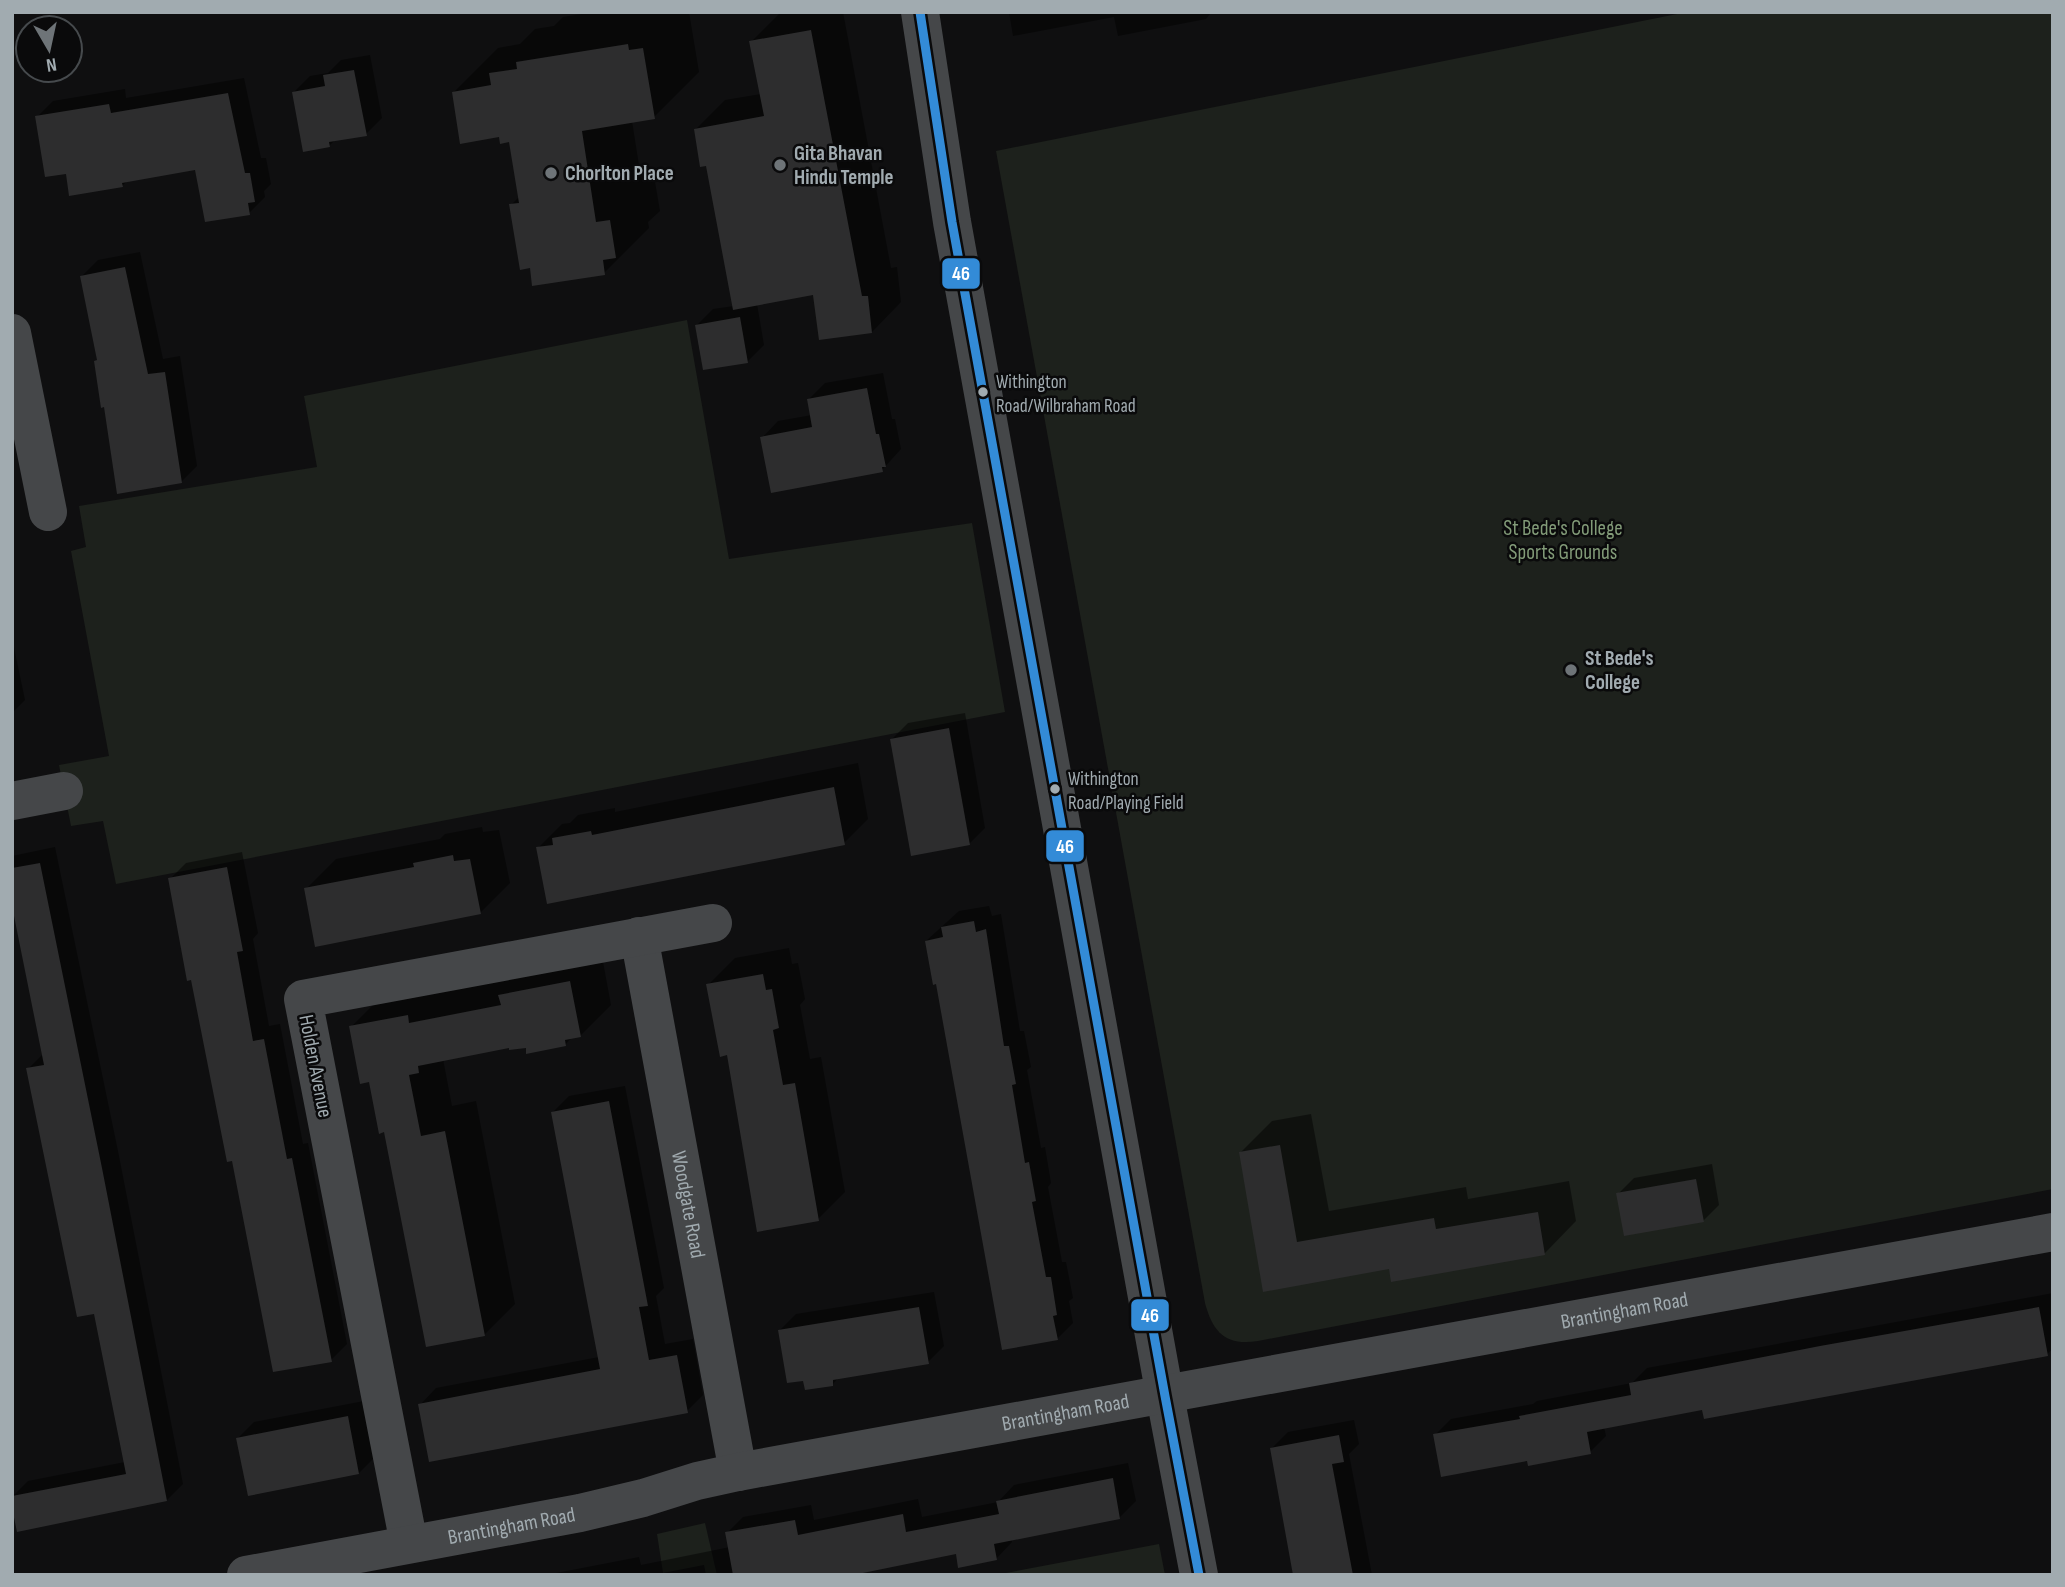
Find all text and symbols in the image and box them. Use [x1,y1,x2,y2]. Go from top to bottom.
north arrow [14,14,84,84]
text: N [45,52,58,76]
place label: Gita Bhavan Hindu Temple [794,141,894,190]
marker: Gita Bhavan Hindu Temple [772,157,788,173]
place label: Chorlton Place [565,161,674,186]
marker: Chorlton Place [543,165,559,181]
line badge: 46 [941,257,981,290]
text: 46 [952,263,970,286]
place label: Withington Road/Wilbraham Road [996,371,1136,418]
marker: Withington Road/Wilbraham Road [976,385,990,399]
park label: St Bede's College Sports Grounds [1503,516,1623,565]
place label: St Bede's College [1585,646,1654,695]
marker: St Bede's College [1563,662,1579,678]
place label: Withington Road/Playing Field [1068,768,1184,815]
marker: Withington Road/Playing Field [1048,782,1062,796]
line badge: 46 [1045,829,1085,863]
text: 46 [1056,836,1074,859]
street label: Holden Avenue [293,1013,338,1120]
street label: Woodgate Road [666,1149,710,1260]
street label: Brantingham Road [1559,1287,1690,1335]
line badge: 46 [1130,1298,1170,1332]
text: 46 [1141,1305,1159,1328]
street label: Brantingham Road [1000,1389,1131,1437]
street label: Brantingham Road [446,1502,577,1550]

